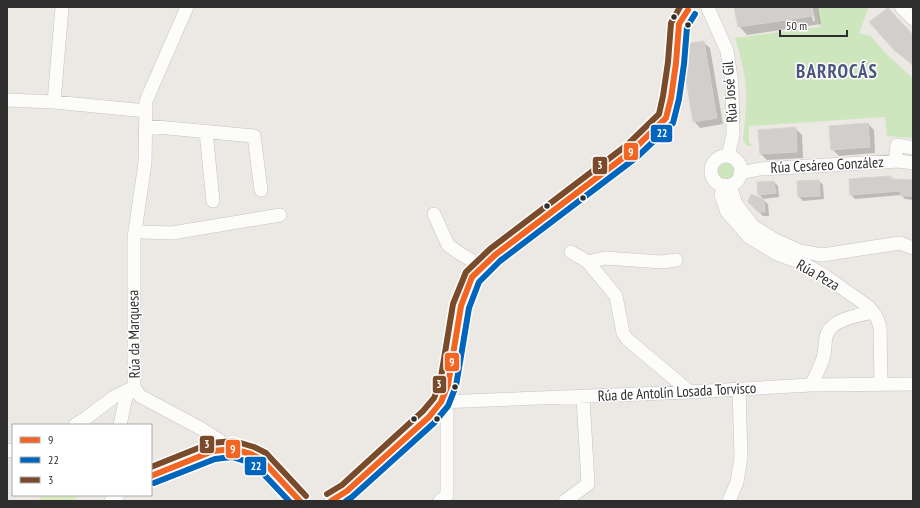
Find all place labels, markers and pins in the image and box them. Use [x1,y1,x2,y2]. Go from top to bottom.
unlabelled marker [669,12,679,22]
unlabelled marker [683,20,693,30]
unlabelled marker [578,193,588,203]
unlabelled marker [542,201,552,211]
unlabelled marker [450,382,460,392]
unlabelled marker [409,414,419,424]
unlabelled marker [432,414,442,424]

